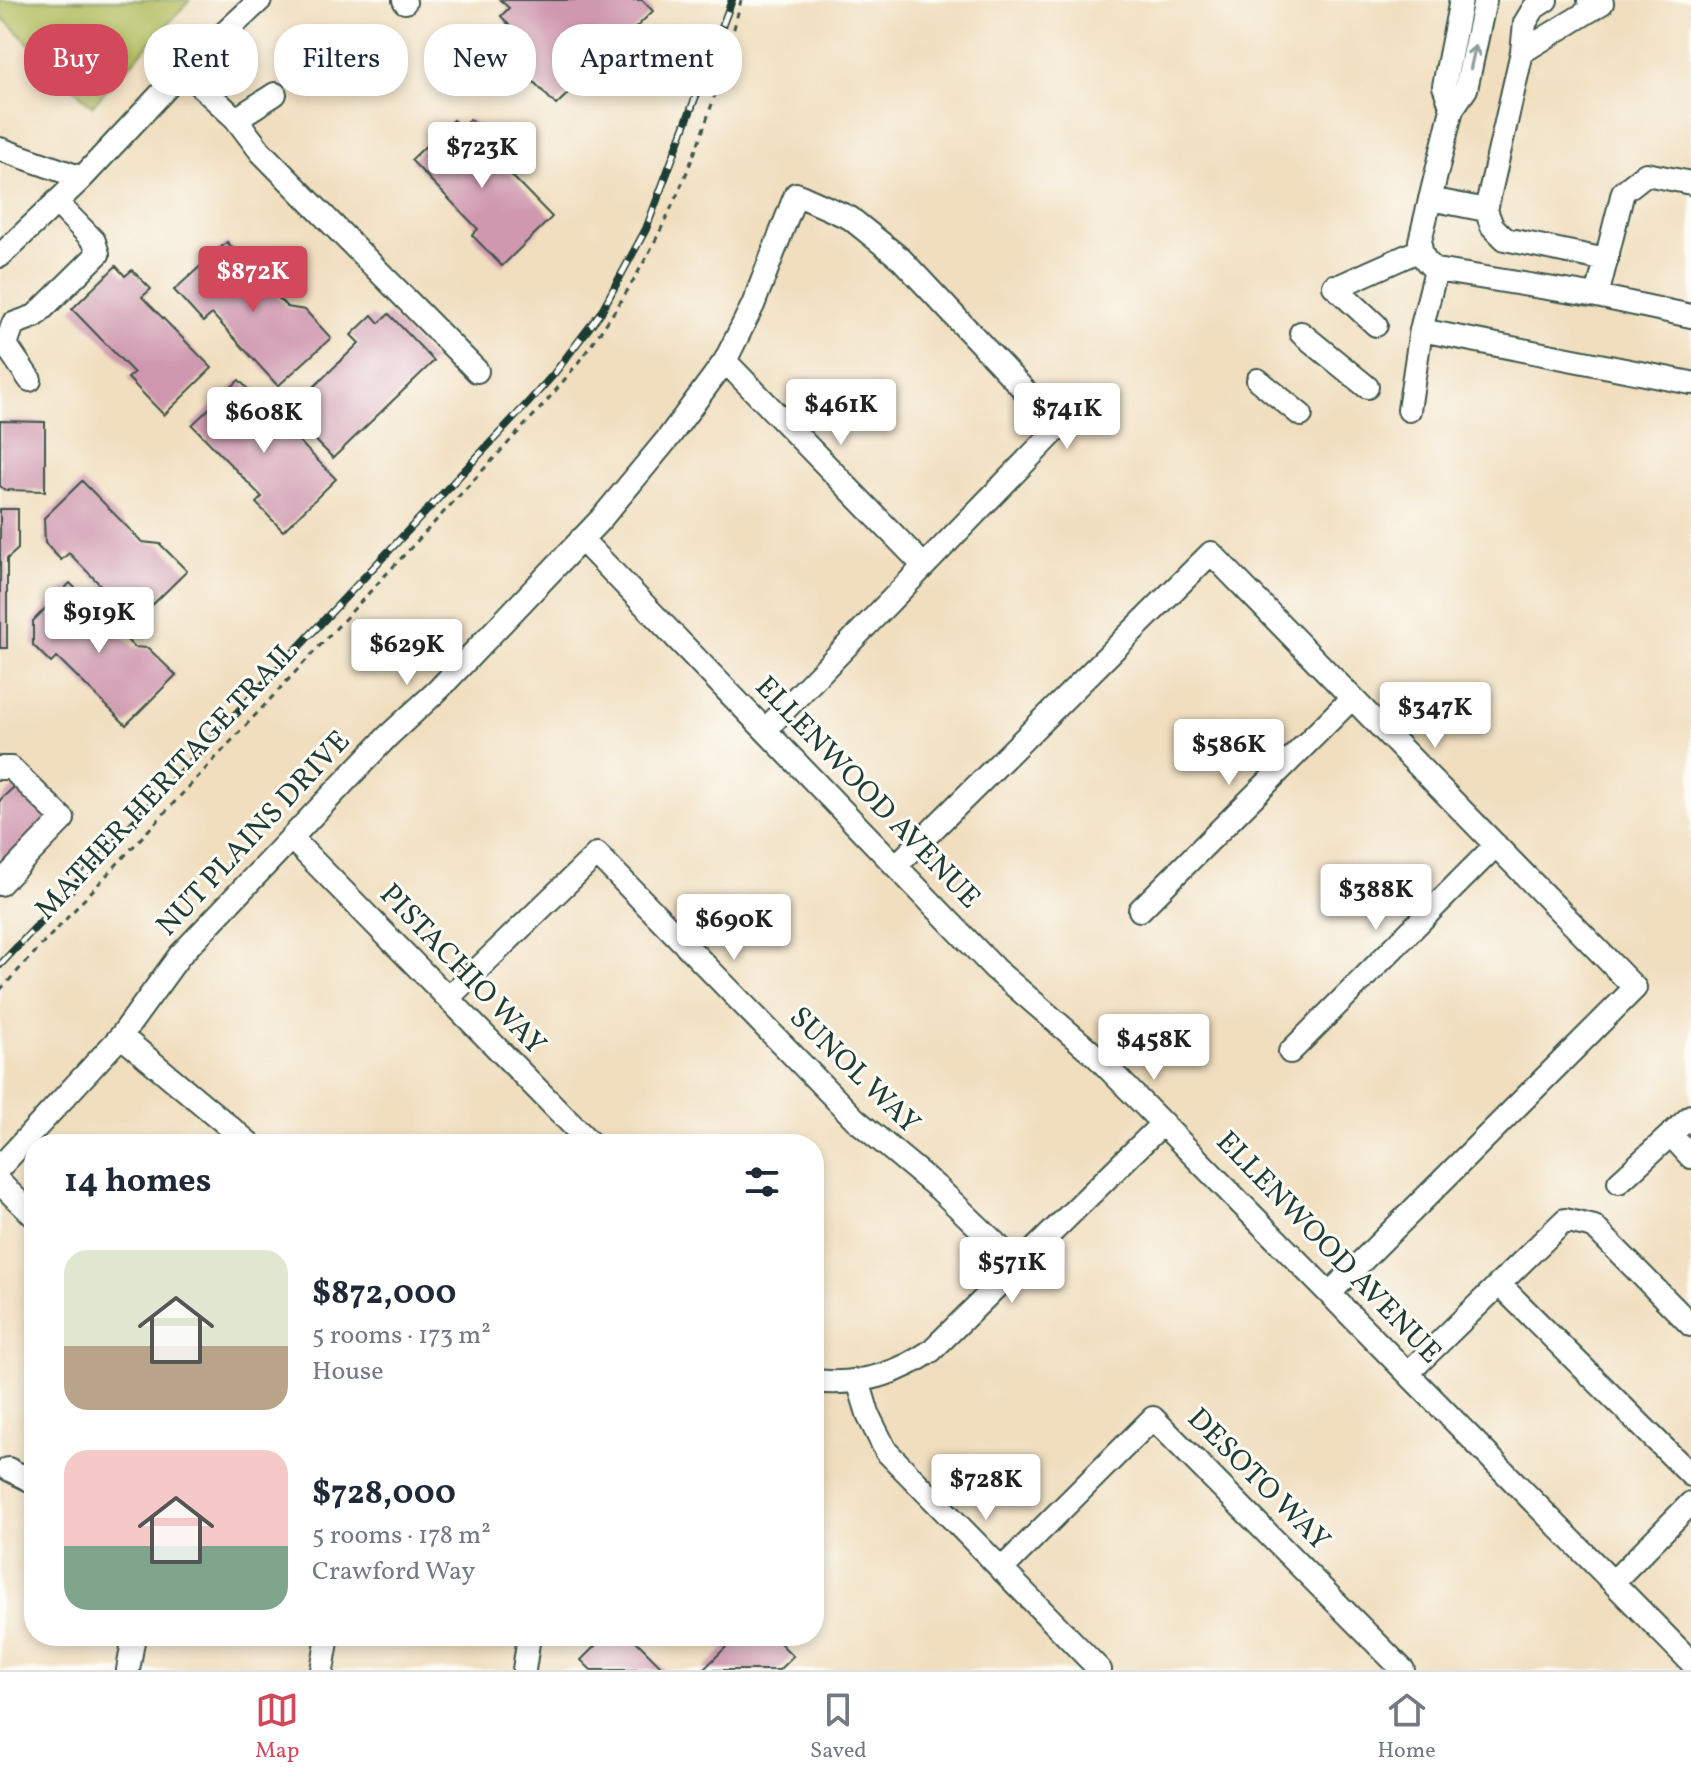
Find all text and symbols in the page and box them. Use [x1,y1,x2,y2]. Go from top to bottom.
chip: Buy [24,24,128,96]
chip: Rent [144,24,258,96]
chip: Filters [274,24,408,96]
chip: New [424,24,536,96]
chip: Apartment [552,24,742,96]
one-way arrow [1466,44,1481,70]
pin: $723K [426,122,538,190]
text: $723K [446,130,518,166]
pin: $872K [197,246,309,314]
text: $872K [216,254,290,290]
pin: $461K [785,379,897,447]
pin: $741K [1011,383,1123,451]
pin: $608K [208,387,320,455]
text: $461K [804,387,878,423]
text: $741K [1032,391,1102,427]
text: $608K [225,395,303,431]
pin: $919K [43,587,155,655]
text: $919K [63,595,135,631]
pin: $629K [351,619,463,687]
text: $629K [369,627,445,663]
street label: MATHER HERITAGE TRAIL [26,632,308,930]
street label: ELLENWOOD AVENUE [745,667,989,919]
pin: $347K [1379,682,1491,750]
text: $347K [1398,690,1472,726]
pin: $586K [1173,719,1285,787]
street label: NUT PLAINS DRIVE [147,722,361,946]
text: $586K [1192,727,1266,763]
pin: $388K [1320,864,1432,932]
text: $388K [1339,872,1413,908]
street label: PISTACHIO WAY [369,875,555,1065]
pin: $690K [678,894,790,962]
text: $690K [695,902,773,938]
street label: SUNOL WAY [779,998,929,1144]
pin: $458K [1098,1014,1210,1082]
text: $458K [1116,1022,1192,1058]
street label: ELLENWOOD AVENUE [1206,1122,1450,1374]
text: 14 homes [64,1159,211,1206]
icon: filters [740,1160,784,1204]
pin: $571K [956,1237,1068,1305]
text: $571K [978,1245,1046,1281]
text: $872,000 [312,1271,456,1318]
icon: home [128,1282,224,1378]
text: 5 rooms · 173 m² [312,1318,491,1354]
text: House [312,1354,384,1390]
street label: DESOTO WAY [1177,1399,1339,1561]
pin: $728K [930,1454,1042,1522]
text: $728K [949,1462,1023,1498]
text: $728,000 [312,1471,456,1518]
icon: home [128,1482,224,1578]
text: 5 rooms · 178 m² [312,1518,491,1554]
text: Crawford Way [312,1554,475,1590]
tab: Map [255,1688,299,1767]
tab: Saved [810,1688,867,1767]
tab: Home [1377,1688,1436,1767]

